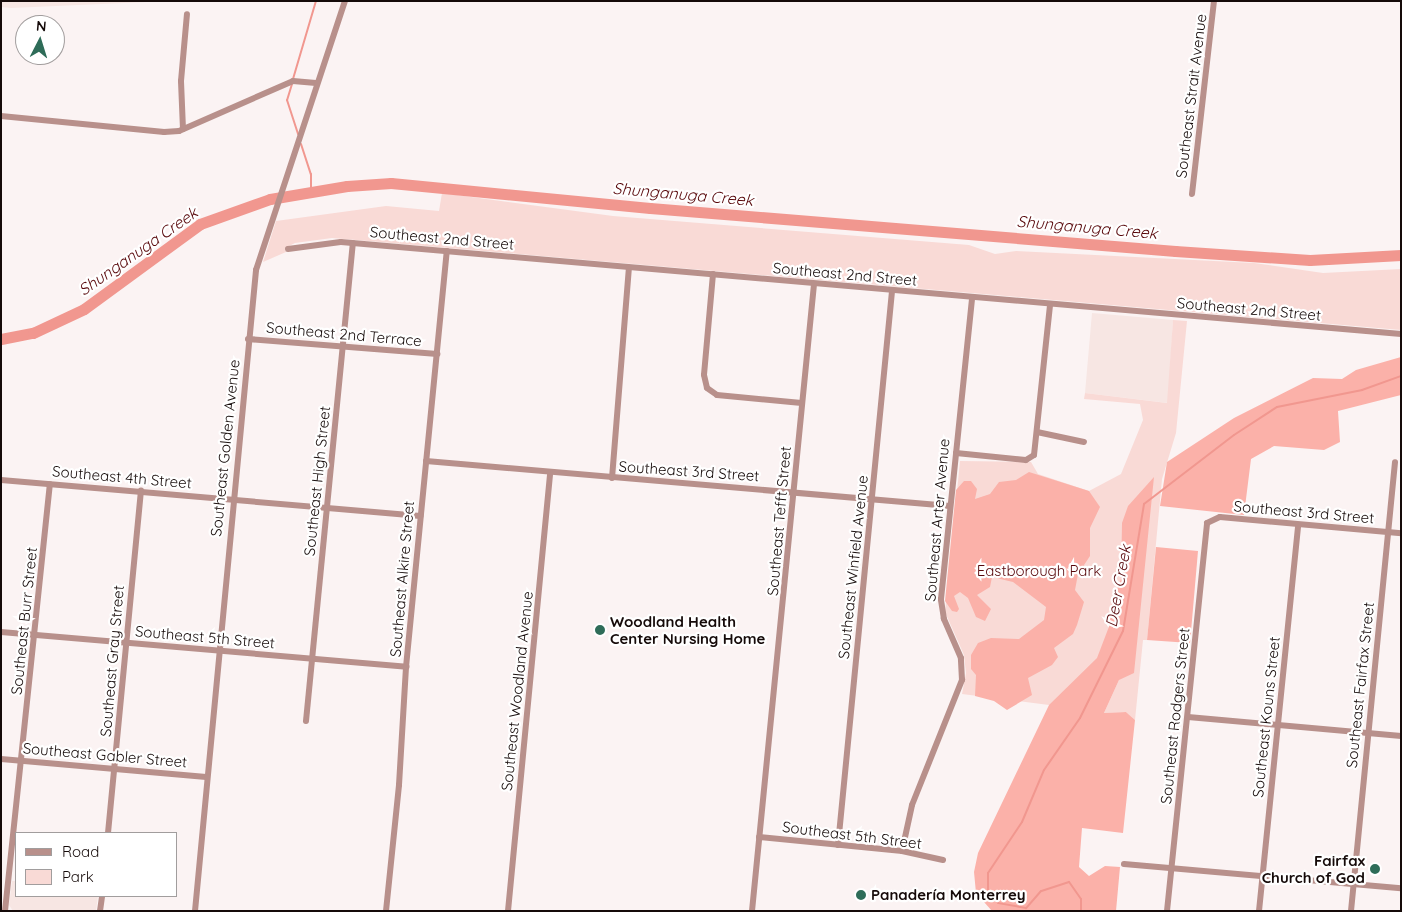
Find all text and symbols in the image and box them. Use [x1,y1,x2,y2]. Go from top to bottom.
street label: Southeast Strait Avenue [1172,13,1210,179]
north arrow [15,15,65,65]
text: N [35,17,47,35]
water label: Shunganuga Creek [612,178,754,210]
water label: Shunganuga Creek [75,203,201,299]
water label: Shunganuga Creek [1016,211,1158,243]
street label: Southeast 2nd Street [369,223,515,253]
street label: Southeast 2nd Street [772,259,918,289]
street label: Southeast 2nd Street [1176,294,1322,324]
street label: Southeast 2nd Terrace [265,318,423,350]
street label: Southeast Golden Avenue [207,359,243,537]
street label: Southeast High Street [300,405,334,557]
street label: Southeast Arter Avenue [921,438,953,602]
street label: Southeast Tefft Street [763,445,795,597]
street label: Southeast 3rd Street [618,457,760,485]
street label: Southeast 4th Street [51,462,193,492]
street label: Southeast Winfield Avenue [834,474,872,660]
street label: Southeast 3rd Street [1233,497,1375,527]
street label: Southeast Alkire Street [386,500,418,658]
water label: Deer Creek [1101,543,1135,629]
street label: Southeast Burr Street [7,546,41,696]
park label: Eastborough Park [977,562,1101,580]
street label: Southeast Gray Street [96,584,128,738]
street label: Southeast Woodland Avenue [498,590,536,792]
street label: Southeast Fairfax Street [1342,601,1378,769]
place label: Woodland Health Center Nursing Home [610,612,765,647]
street label: Southeast 5th Street [134,622,276,652]
marker: Woodland Health Center Nursing Home [594,624,606,636]
street label: Southeast Rodgers Street [1157,627,1193,805]
street label: Southeast Kouns Street [1249,636,1283,798]
street label: Southeast Gabler Street [22,739,188,771]
street label: Southeast 5th Street [781,818,923,852]
legend [15,832,178,897]
text: Road [62,842,99,861]
place label: Fairfax Church of God [1262,851,1365,886]
marker: Fairfax Church of God [1369,863,1381,875]
text: Park [62,867,94,886]
place label: Panadería Monterrey [871,886,1025,904]
marker: Panadería Monterrey [855,889,867,901]

